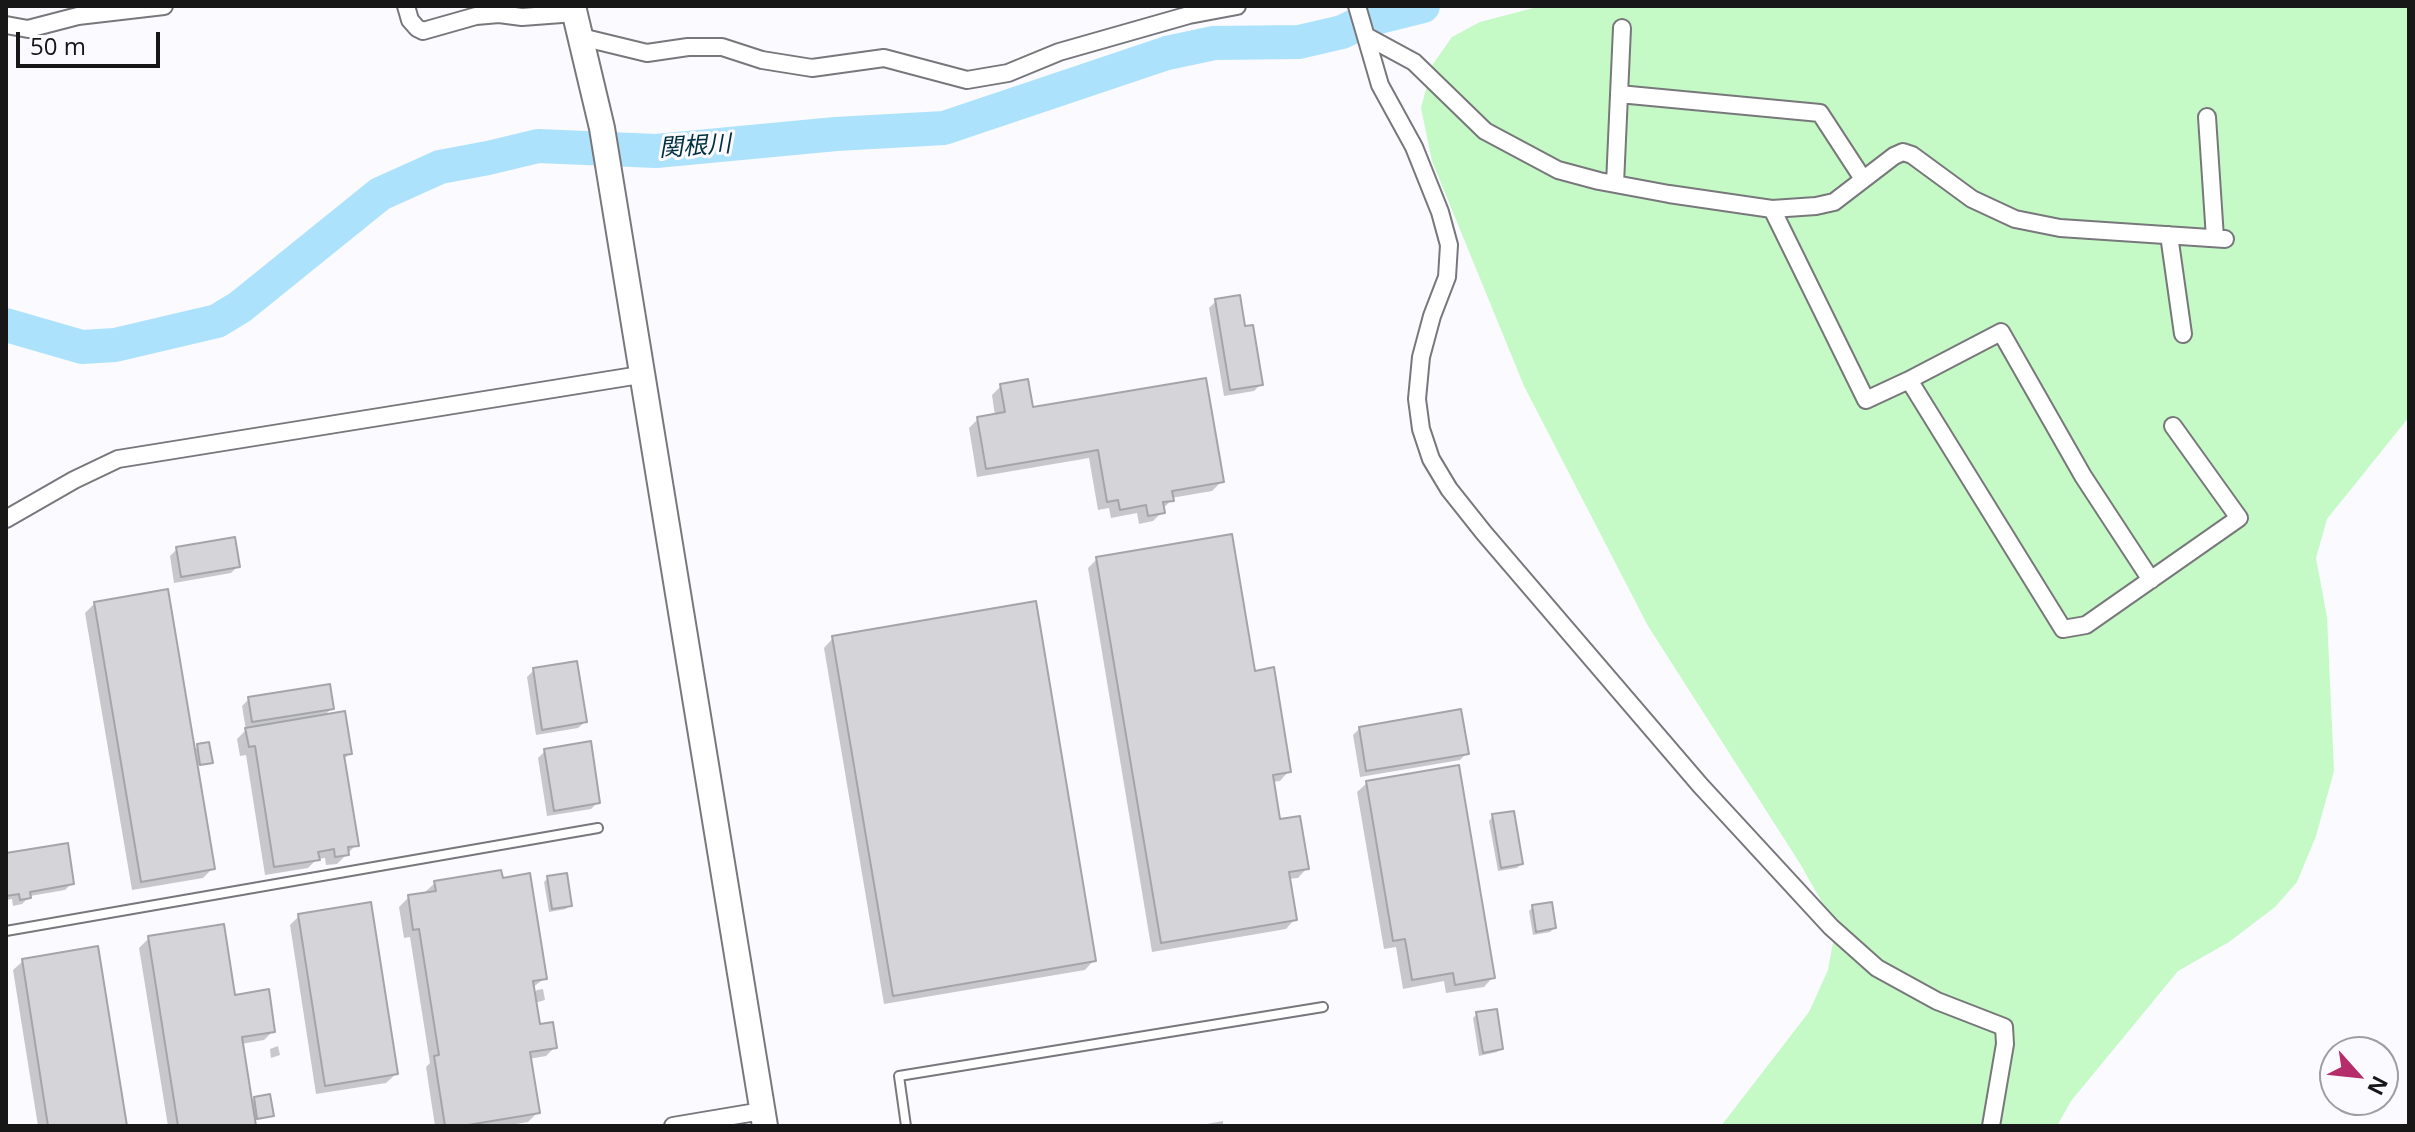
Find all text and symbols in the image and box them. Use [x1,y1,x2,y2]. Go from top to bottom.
scale bar [20,16,164,66]
text: 50 m [30,29,86,62]
water label: 関根川 [658,130,732,164]
north arrow [2319,1036,2399,1116]
text: N [2361,1071,2396,1101]

